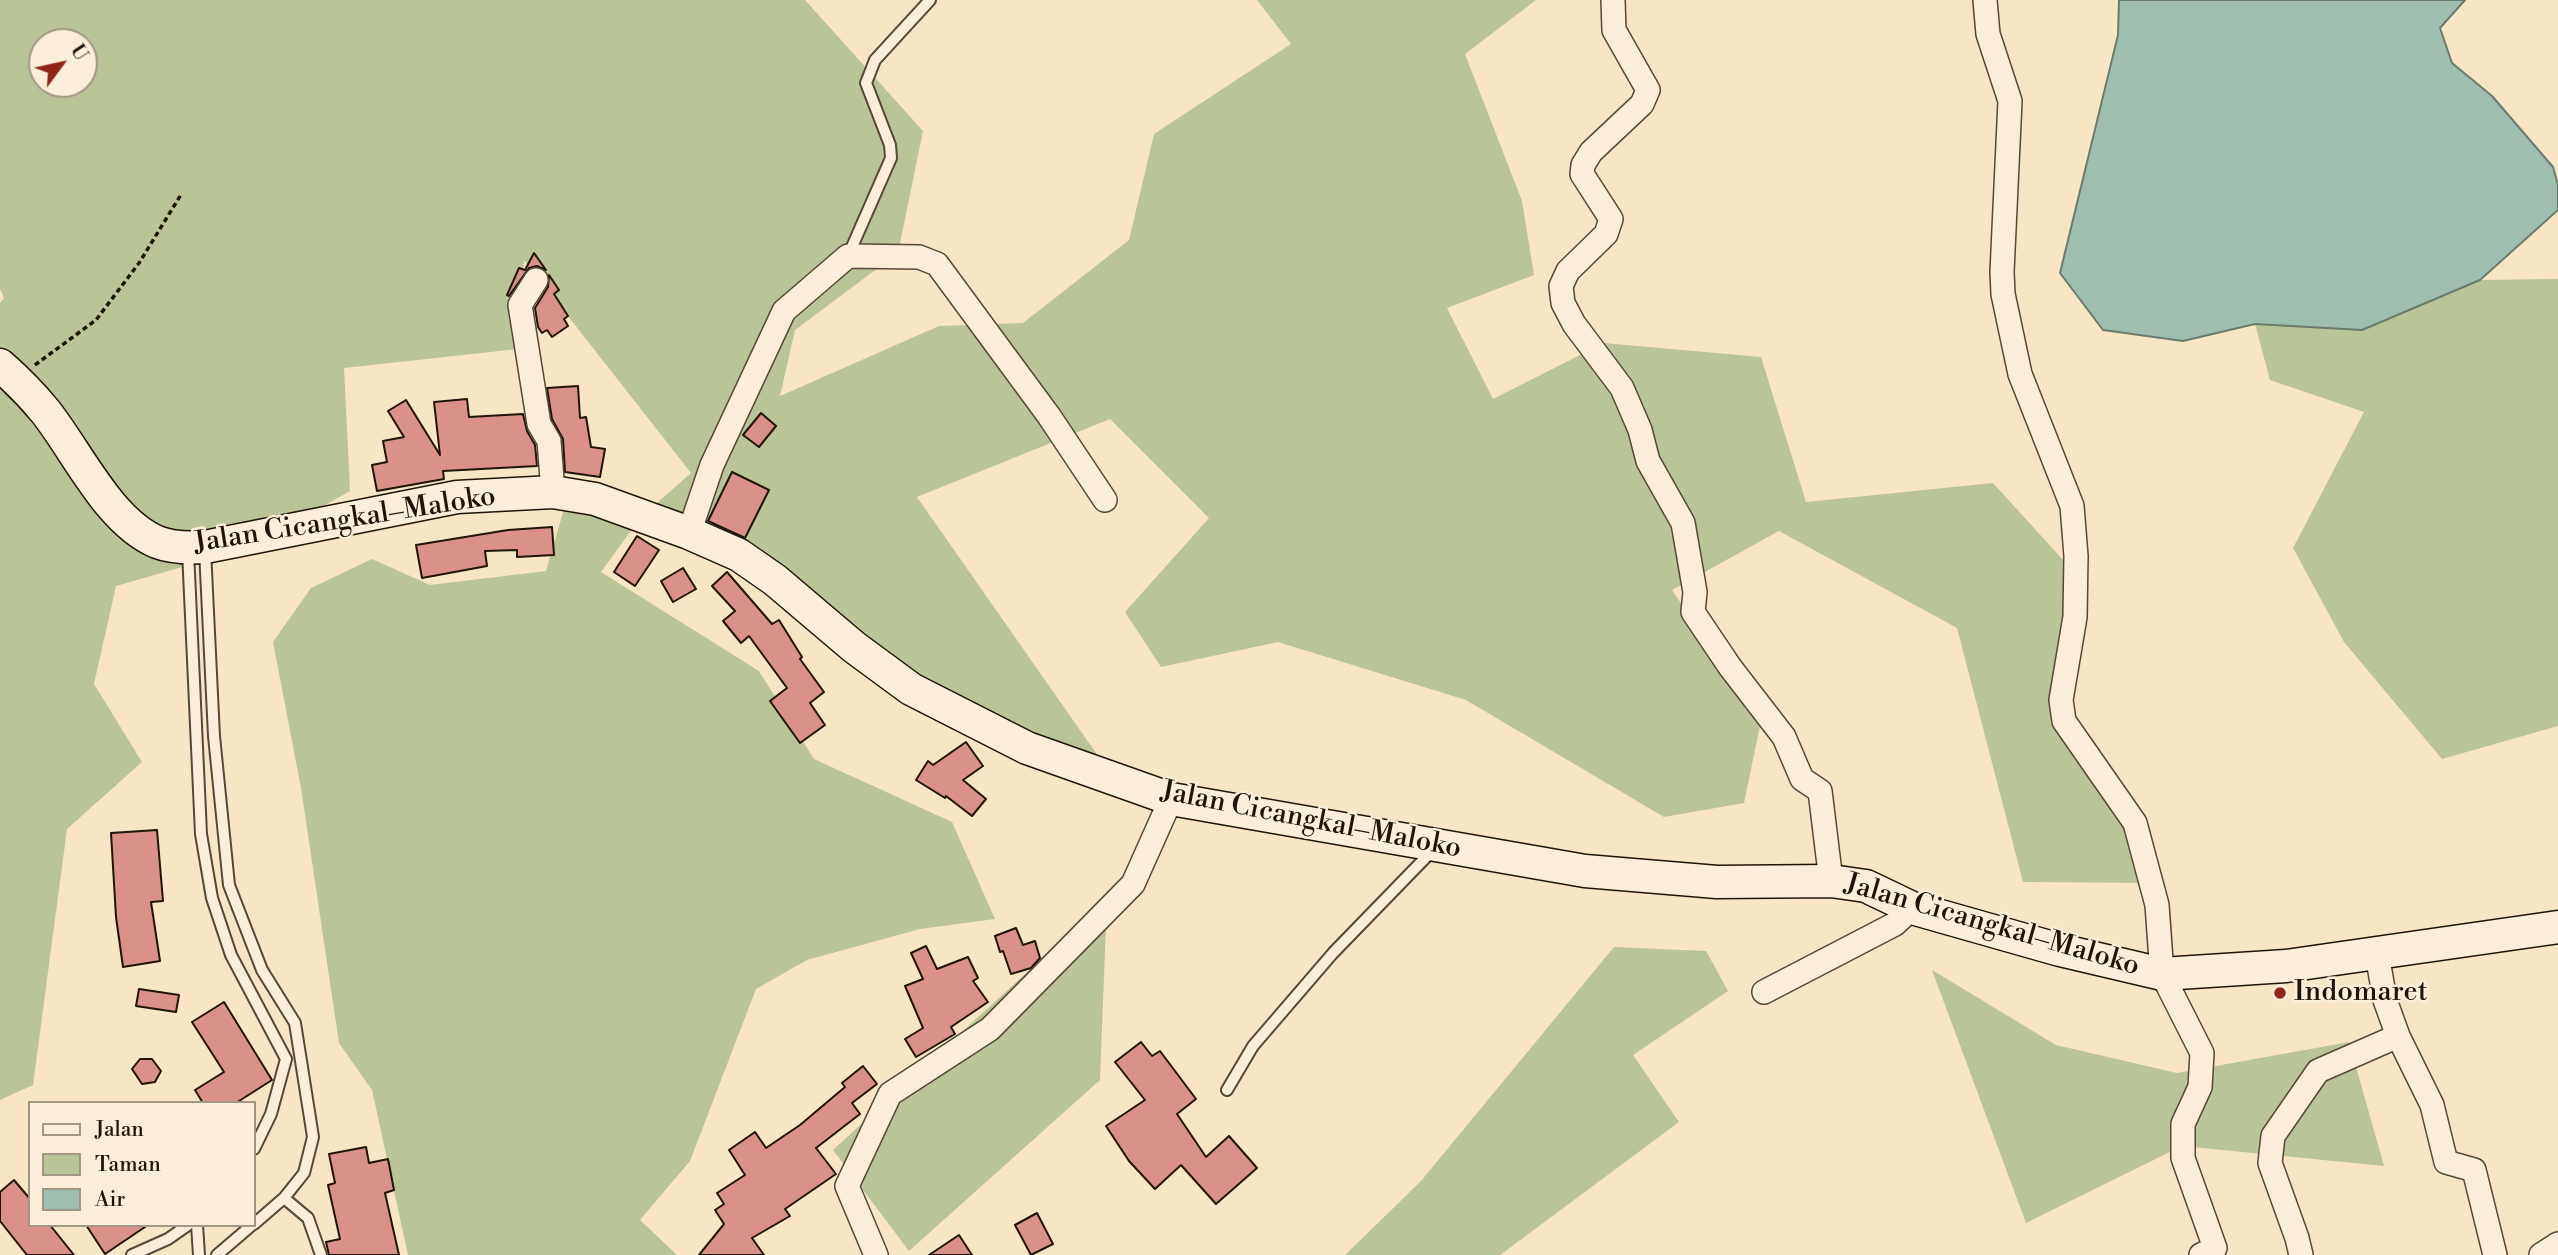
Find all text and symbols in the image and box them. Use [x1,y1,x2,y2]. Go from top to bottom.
north arrow [28,28,98,98]
text: U [65,40,93,65]
street label: Jalan Cicangkal–Maloko [192,481,498,561]
street label: Jalan Cicangkal–Maloko [1158,775,1464,867]
street label: Jalan Cicangkal–Maloko [1841,868,2143,984]
place label: Indomaret [2294,976,2428,1010]
marker: Indomaret [2272,985,2288,1001]
legend [28,1101,256,1227]
text: Jalan [95,1117,144,1143]
text: Taman [95,1152,161,1178]
text: Air [95,1187,125,1213]

